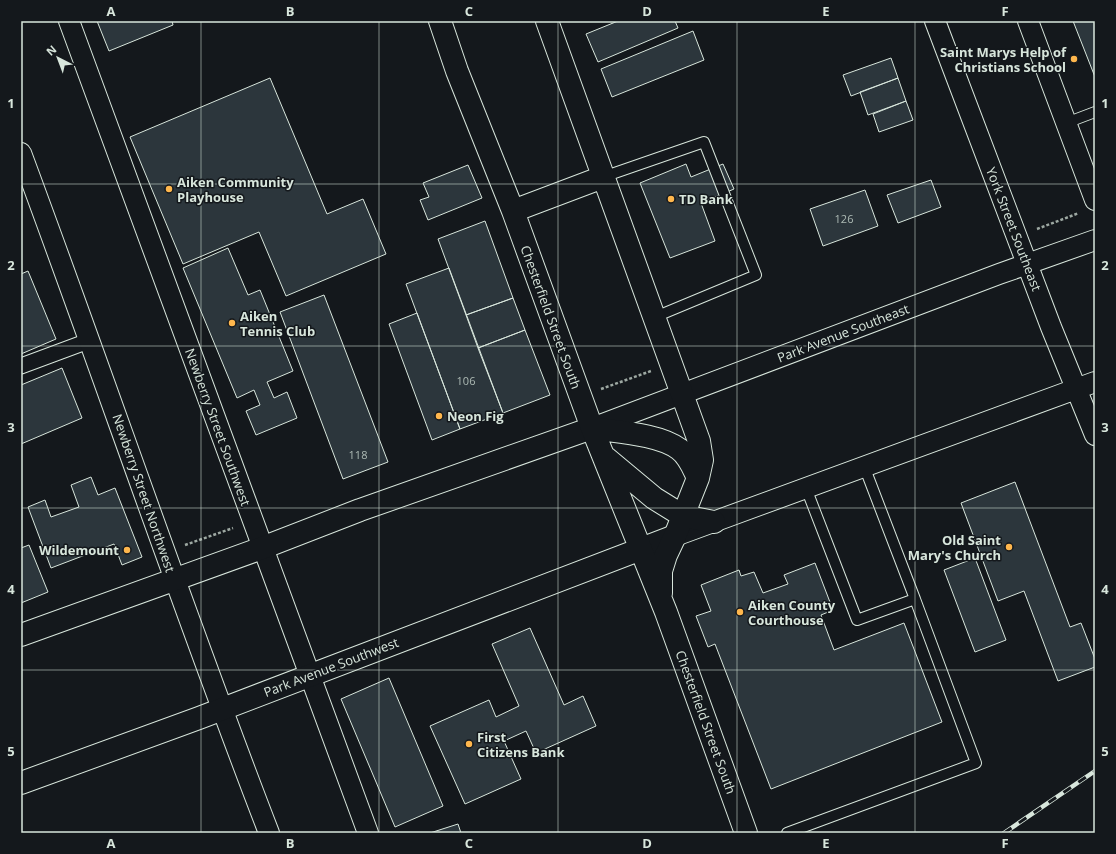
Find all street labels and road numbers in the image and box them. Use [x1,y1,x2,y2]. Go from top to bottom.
street label: York Street Southeast [982,165,1046,294]
street label: Chesterfield Street South [517,243,585,391]
street label: Park Avenue Southeast [774,299,912,367]
street label: Newberry Street Southwest [181,346,255,509]
street label: Newberry Street Northwest [108,411,180,575]
street label: Park Avenue Southwest [261,633,401,701]
street label: Chesterfield Street South [672,648,740,796]

